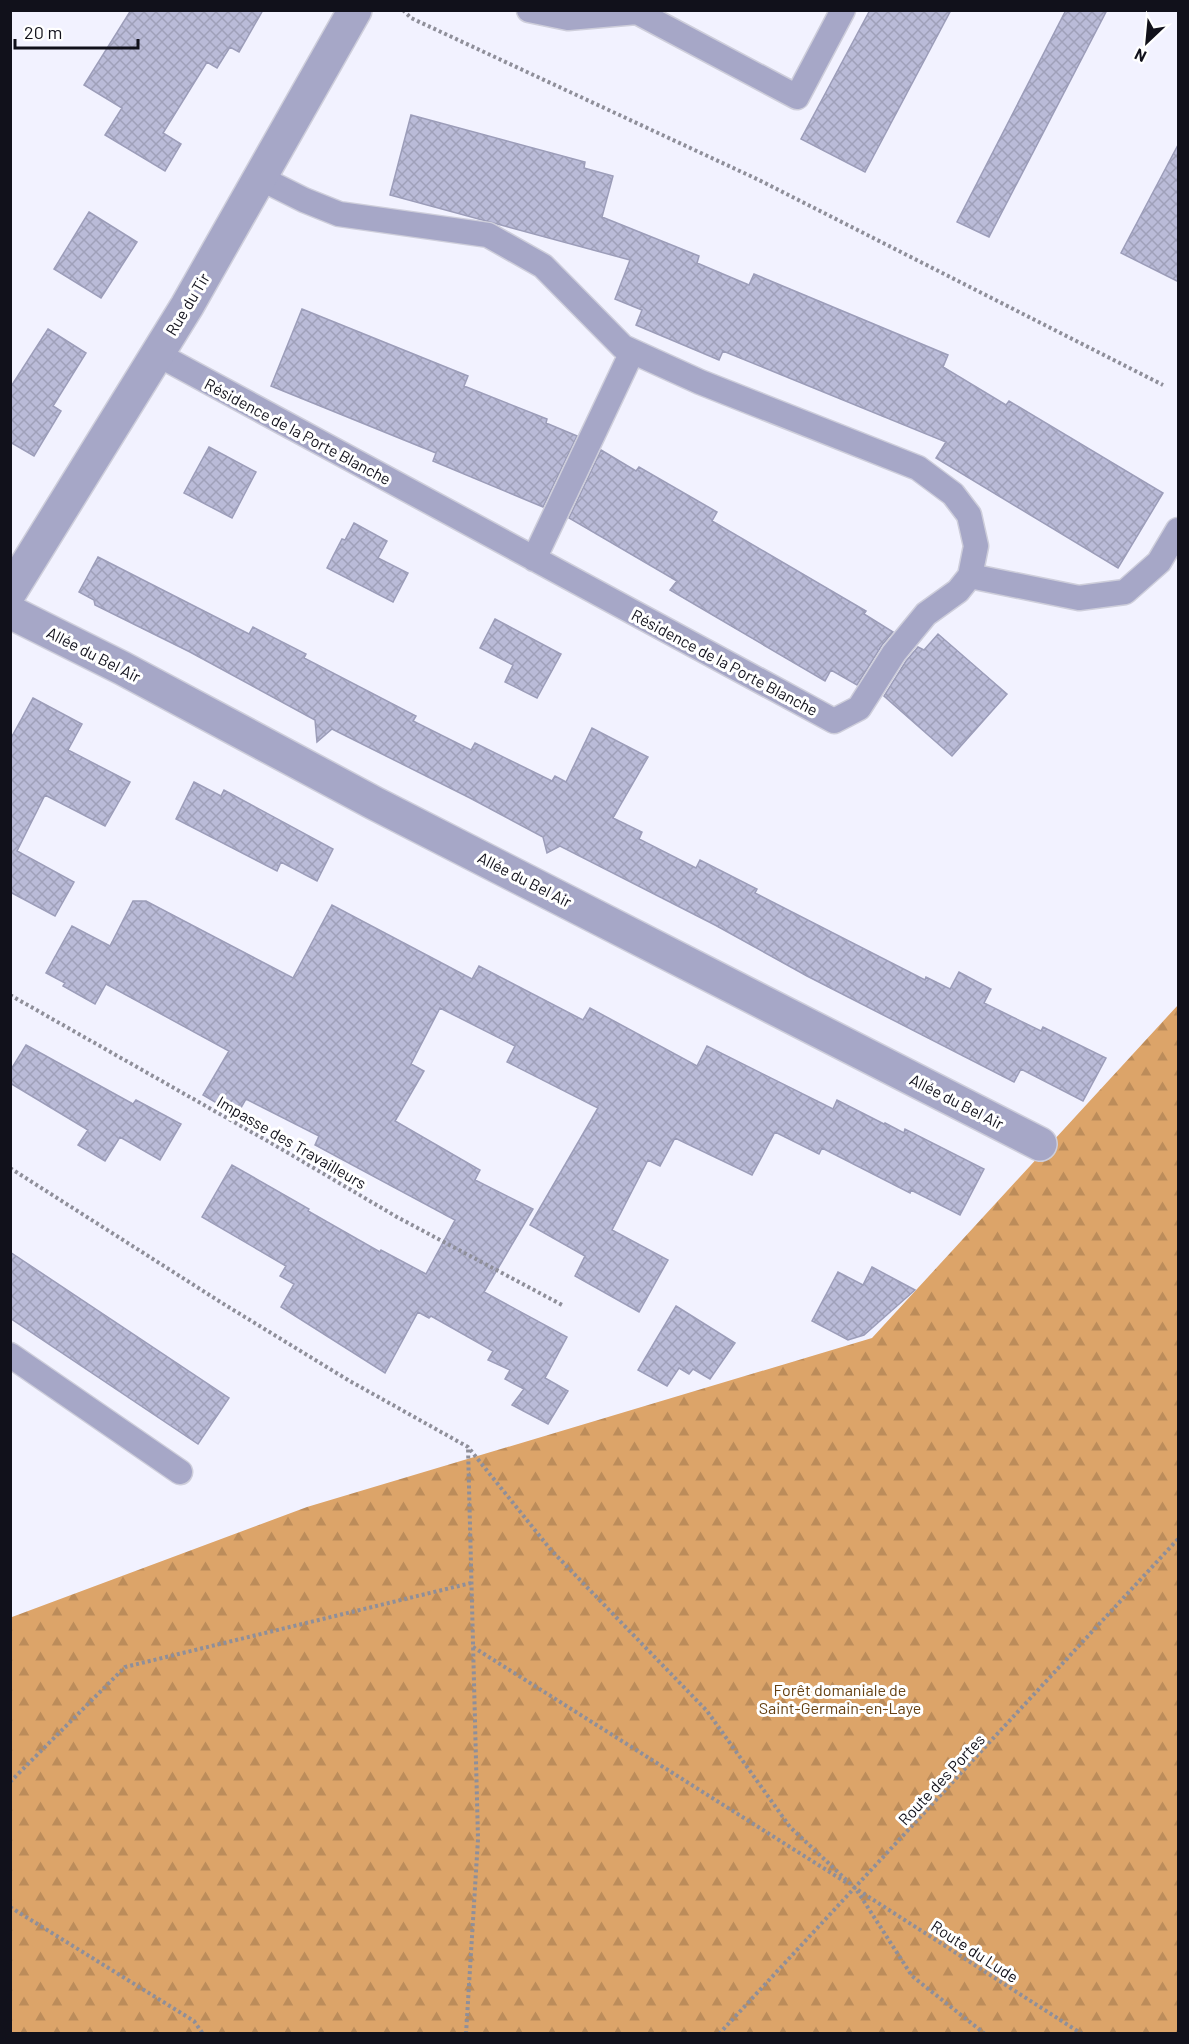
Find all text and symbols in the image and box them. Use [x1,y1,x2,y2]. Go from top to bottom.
scale bar [15,12,138,50]
north arrow [1117,12,1177,72]
text: 20 m [24,21,62,43]
text: N [1131,45,1149,67]
street label: Rue du Tir [161,269,213,339]
street label: Résidence de la Porte Blanche [202,374,394,488]
street label: Résidence de la Porte Blanche [629,605,821,719]
street label: Allée du Bel Air [44,622,144,686]
street label: Allée du Bel Air [475,847,575,911]
street label: Allée du Bel Air [907,1069,1007,1133]
street label: Impasse des Travailleurs [214,1092,370,1192]
park label: Forêt domaniale de Saint-Germain-en-Laye [759,1680,921,1717]
street label: Route des Portes [894,1729,988,1829]
street label: Route du Lude [928,1916,1022,1986]

